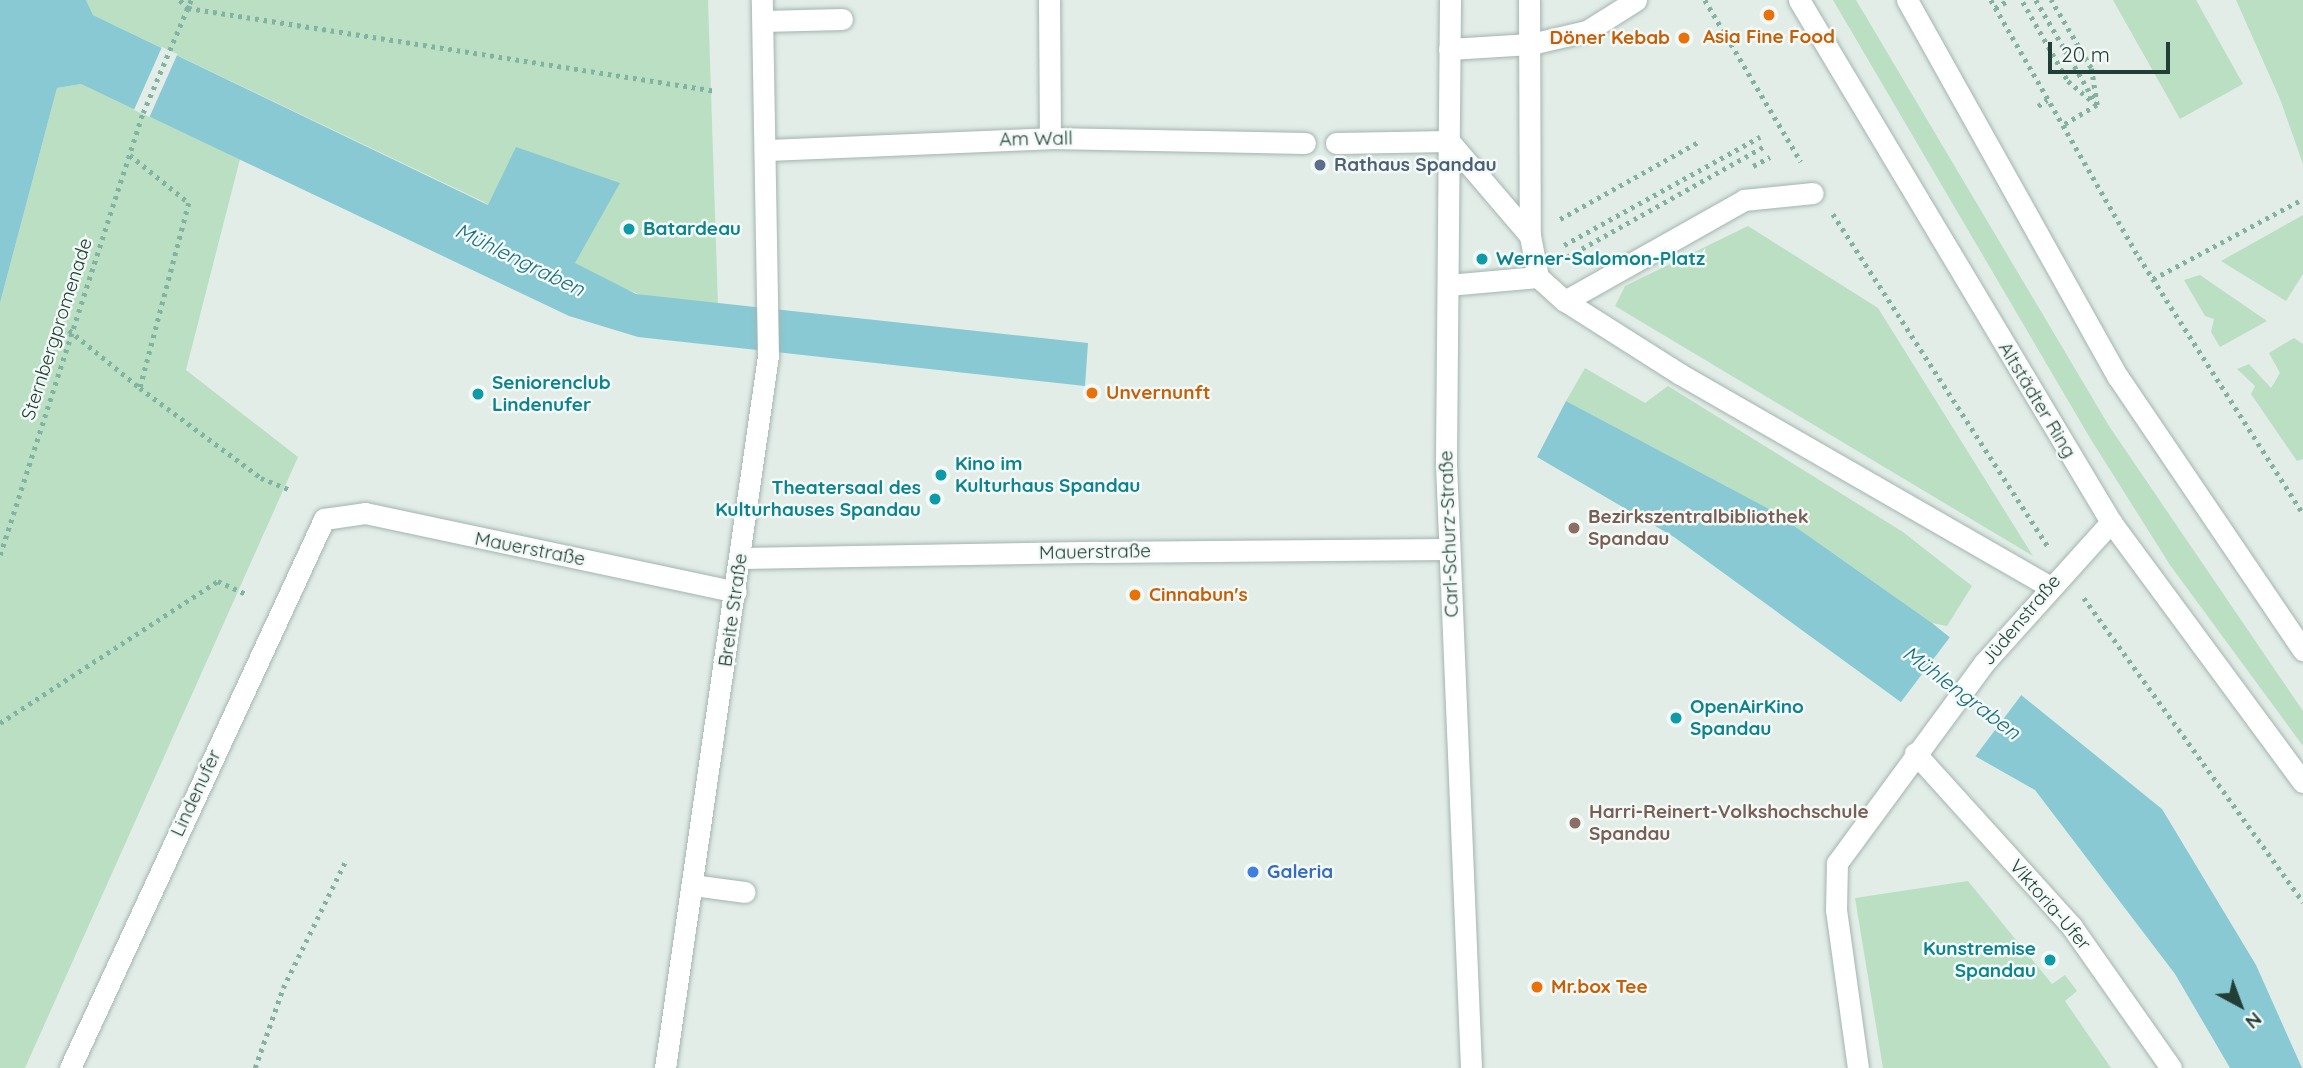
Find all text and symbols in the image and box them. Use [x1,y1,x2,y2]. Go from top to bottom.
marker: Asia Fine Food [1761,7,1777,23]
place label: Asia Fine Food [1703,26,1835,48]
place label: Döner Kebab [1549,27,1670,49]
scale bar [2051,28,2174,72]
marker: Döner Kebab [1676,30,1692,46]
text: 20 m [2061,41,2110,67]
street label: Am Wall [999,127,1073,151]
place label: Rathaus Spandau [1334,154,1497,176]
marker: Rathaus Spandau [1312,157,1328,173]
water label: Mühlengraben [451,217,589,301]
place label: Batardeau [643,218,741,240]
marker: Batardeau [621,221,637,237]
street label: Sternbergpromenade [17,235,97,423]
place label: Werner-Salomon-Platz [1496,248,1705,270]
marker: Werner-Salomon-Platz [1474,251,1490,267]
street label: Altstädter Ring [1993,338,2081,462]
place label: Seniorenclub Lindenufer [492,372,611,416]
place label: Unvernunft [1106,382,1211,404]
marker: Unvernunft [1084,385,1100,401]
marker: Seniorenclub Lindenufer [470,386,486,402]
street label: Carl-Schurz-Straße [1435,450,1463,618]
place label: Kino im Kulturhaus Spandau [955,453,1140,497]
marker: Kino im Kulturhaus Spandau [933,467,949,483]
place label: Theatersaal des Kulturhauses Spandau [715,477,921,521]
marker: Theatersaal des Kulturhauses Spandau [927,491,943,507]
place label: Bezirkszentralbibliothek Spandau [1588,506,1809,550]
marker: Bezirkszentralbibliothek Spandau [1566,520,1582,536]
street label: Mauerstraße [473,527,587,571]
street label: Mauerstraße [1039,540,1151,564]
street label: Breite Straße [714,552,752,668]
street label: Jüdenstraße [1977,570,2065,670]
place label: Cinnabun's [1149,584,1248,606]
marker: Cinnabun's [1127,587,1143,603]
water label: Mühlengraben [1898,640,2026,744]
place label: OpenAirKino Spandau [1690,696,1804,740]
marker: OpenAirKino Spandau [1668,710,1684,726]
street label: Lindenufer [166,746,226,840]
place label: Harri-Reinert-Volkshochschule Spandau [1589,801,1869,845]
marker: Harri-Reinert-Volkshochschule Spandau [1567,815,1583,831]
street label: Viktoria-Ufer [2004,855,2096,955]
place label: Galeria [1267,861,1333,883]
marker: Galeria [1245,864,1261,880]
place label: Kunstremise Spandau [1923,938,2036,982]
marker: Kunstremise Spandau [2042,952,2058,968]
north arrow [2205,970,2275,1040]
place label: Mr.box Tee [1551,976,1648,998]
marker: Mr.box Tee [1529,979,1545,995]
text: N [2241,1007,2267,1034]

